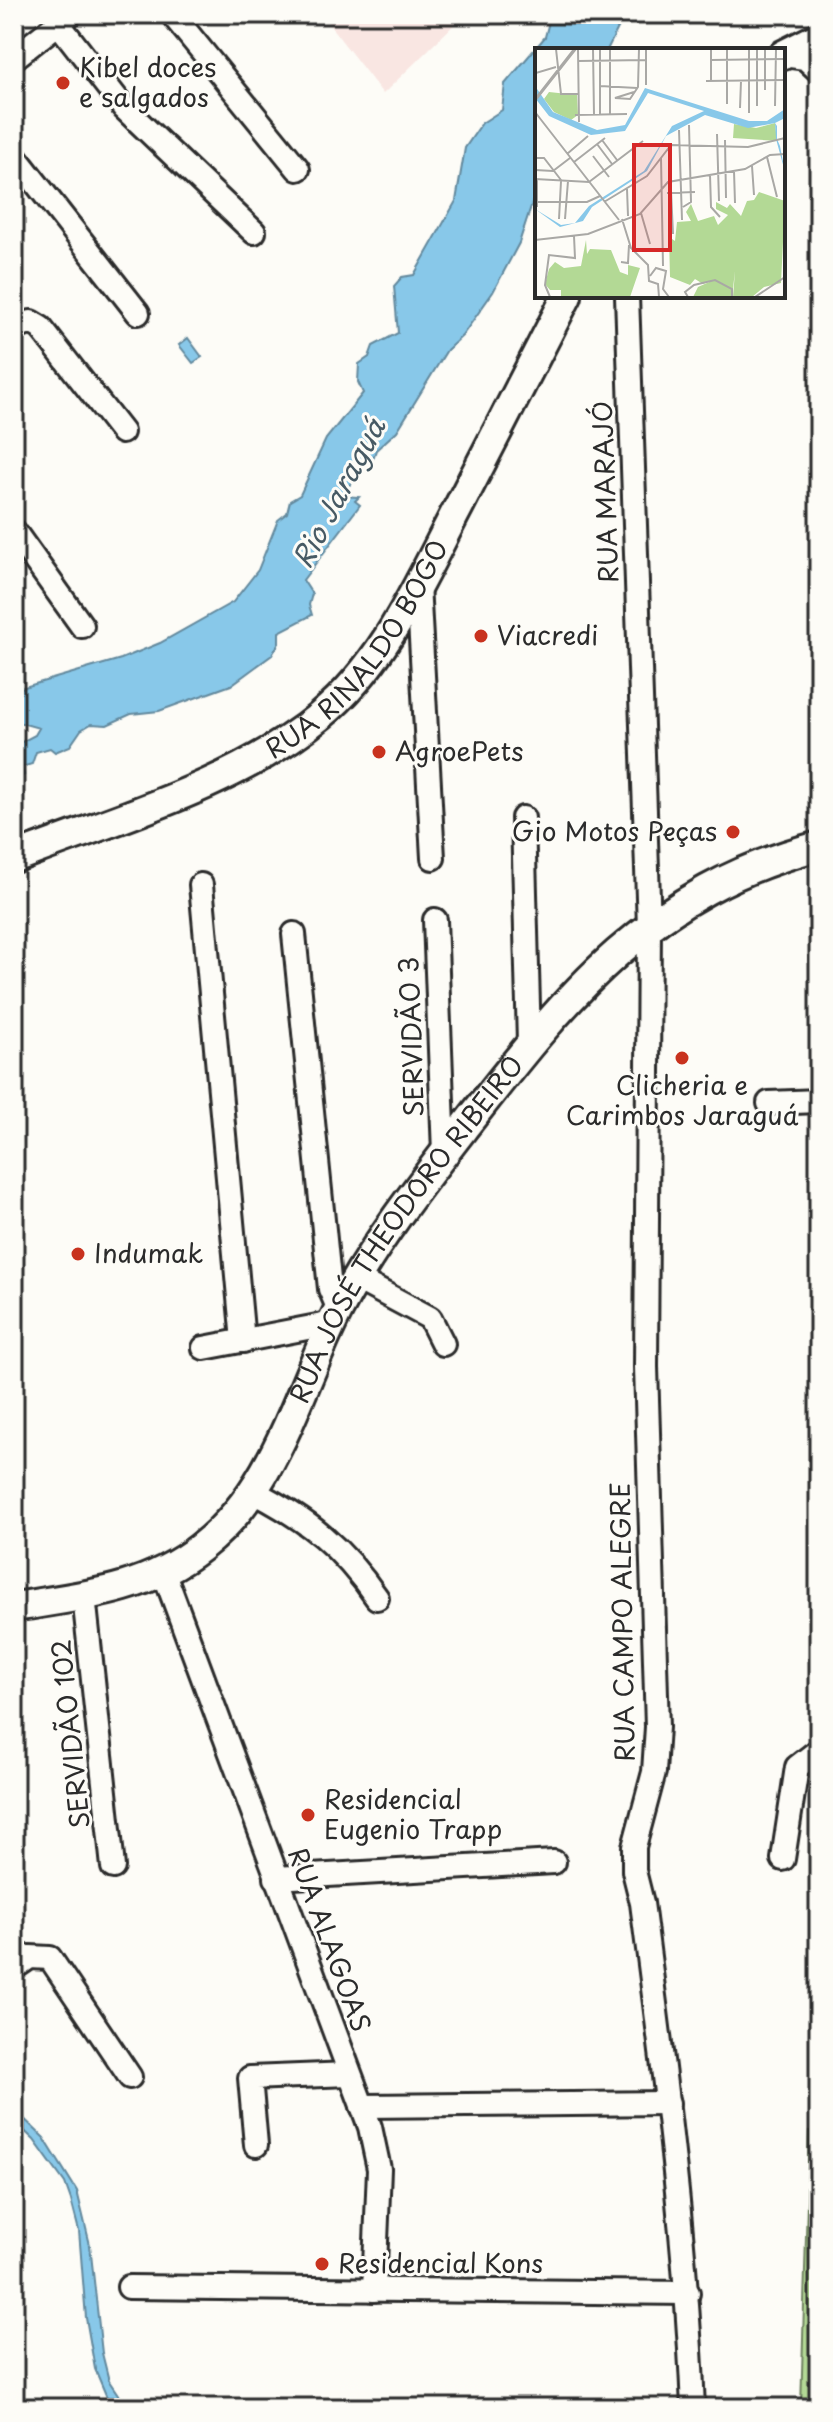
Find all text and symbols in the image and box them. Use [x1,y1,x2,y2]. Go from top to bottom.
place label: Kibel doces e salgados [79,47,216,116]
inset map [535,48,785,298]
marker: Kibel doces e salgados [54,74,72,92]
street label: RUA MARAJÓ [582,400,627,584]
water label: Rio Jaraguá [280,409,396,575]
street label: RUA RINALDO BOGO [257,532,457,767]
place label: Viacredi [497,615,598,654]
marker: Viacredi [472,627,490,645]
place label: AgroePets [395,731,523,770]
marker: AgroePets [370,743,388,761]
place label: Gio Motos Peças [512,811,717,850]
marker: Gio Motos Peças [724,823,742,841]
street label: SERVIDÃO 3 [388,956,433,1118]
street label: RUA JOSÉ THEODORO RIBEIRO [279,1046,532,1409]
marker: Clicheria e Carimbos Jaraguá [673,1049,691,1067]
place label: Clicheria e Carimbos Jaraguá [566,1065,799,1134]
place label: Indumak [94,1233,203,1272]
marker: Indumak [69,1245,87,1263]
street label: RUA CAMPO ALEGRE [600,1482,643,1762]
street label: SERVIDÃO 102 [40,1638,99,1831]
place label: Residencial Eugenio Trapp [324,1779,502,1848]
marker: Residencial Eugenio Trapp [299,1806,317,1824]
street label: RUA ALAGOAS [279,1842,382,2037]
place label: Residencial Kons [338,2243,543,2282]
marker: Residencial Kons [313,2255,331,2273]

